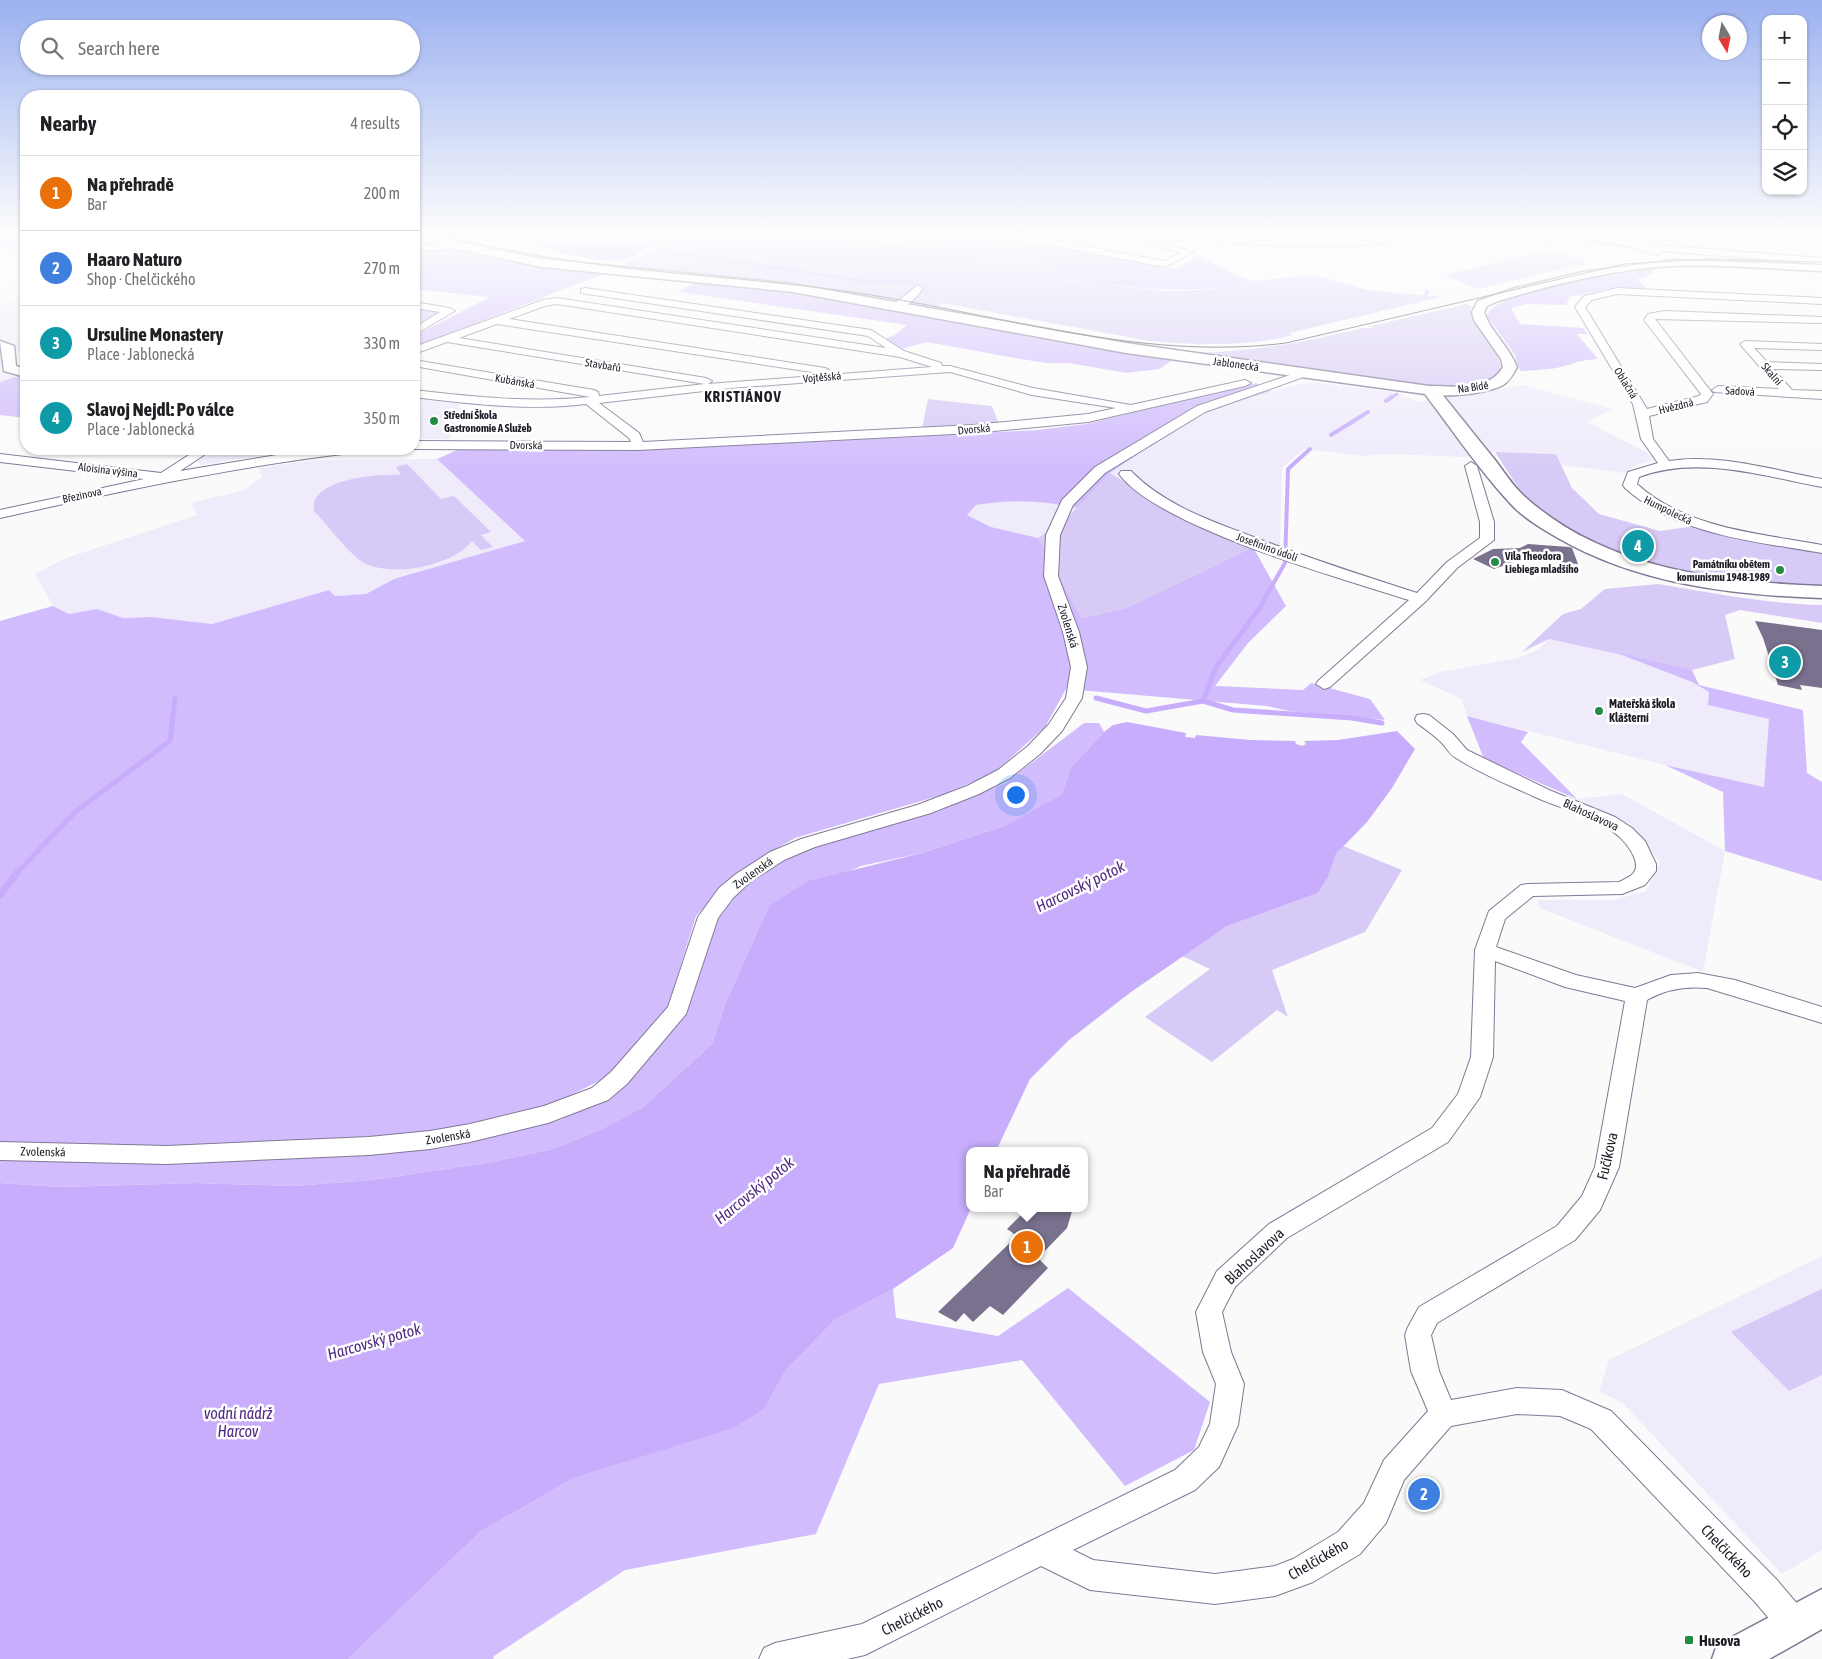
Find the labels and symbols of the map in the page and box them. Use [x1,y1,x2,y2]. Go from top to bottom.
north arrow [1702,15,1747,60]
street label: Jablonecká [1212,355,1260,373]
street label: Stavbařů [584,356,622,374]
street label: Skalní [1759,360,1785,388]
street label: Oblačná [1612,365,1640,401]
street label: Vojtěšská [802,369,842,385]
street label: Kubánská [494,372,536,390]
street label: Na Bídě [1457,379,1489,395]
street label: Sadová [1725,384,1755,398]
district label: KRISTIÁNOV [704,388,782,405]
street label: Hvězdná [1657,396,1695,416]
place label: Střední Škola Gastronomie A Služeb [444,409,532,434]
marker: Střední Škola Gastronomie A Služeb [428,415,440,427]
street label: Dvorská [957,422,991,436]
street label: Dvorská [509,439,543,451]
street label: Aloisina výšina [77,460,139,480]
street label: Březinova [61,485,103,505]
street label: Humpolecká [1642,493,1694,527]
pin: 4 [1622,527,1654,565]
street label: Josefinino údolí [1235,530,1300,564]
place label: Vila Theodora Liebiega mladšího [1504,550,1579,575]
marker: Vila Theodora Liebiega mladšího [1489,556,1501,568]
place label: Památníku obětem komunismu 1948-1989 [1677,558,1770,583]
marker: Památníku obětem komunismu 1948-1989 [1774,564,1786,576]
street label: Zvolenská [1055,602,1081,650]
pin: 3 [1769,643,1801,681]
place label: Mateřská škola Klášterní [1609,697,1676,725]
marker: Mateřská škola Klášterní [1593,705,1605,717]
your location [1003,782,1029,808]
street label: Blahoslavova [1561,796,1621,834]
street label: Zvolenská [730,854,776,892]
water label: Harcovský potok [1033,856,1129,916]
street label: Zvolenská [425,1127,471,1147]
street label: Fučíkova [1593,1131,1621,1181]
street label: Zvolenská [20,1145,66,1159]
water label: Harcovský potok [711,1152,799,1228]
street label: Blahoslavova [1221,1224,1287,1288]
pin: 1 [1011,1228,1043,1266]
water label: Harcovský potok [325,1319,424,1364]
water label: vodní nádrž Harcov [204,1404,272,1440]
pin: 2 [1408,1475,1440,1513]
street label: Chelčického [1698,1521,1756,1581]
street label: Chelčického [1285,1535,1351,1583]
street label: Chelčického [878,1593,946,1639]
place label: Husova [1699,1632,1740,1649]
marker: Husova [1683,1634,1695,1646]

